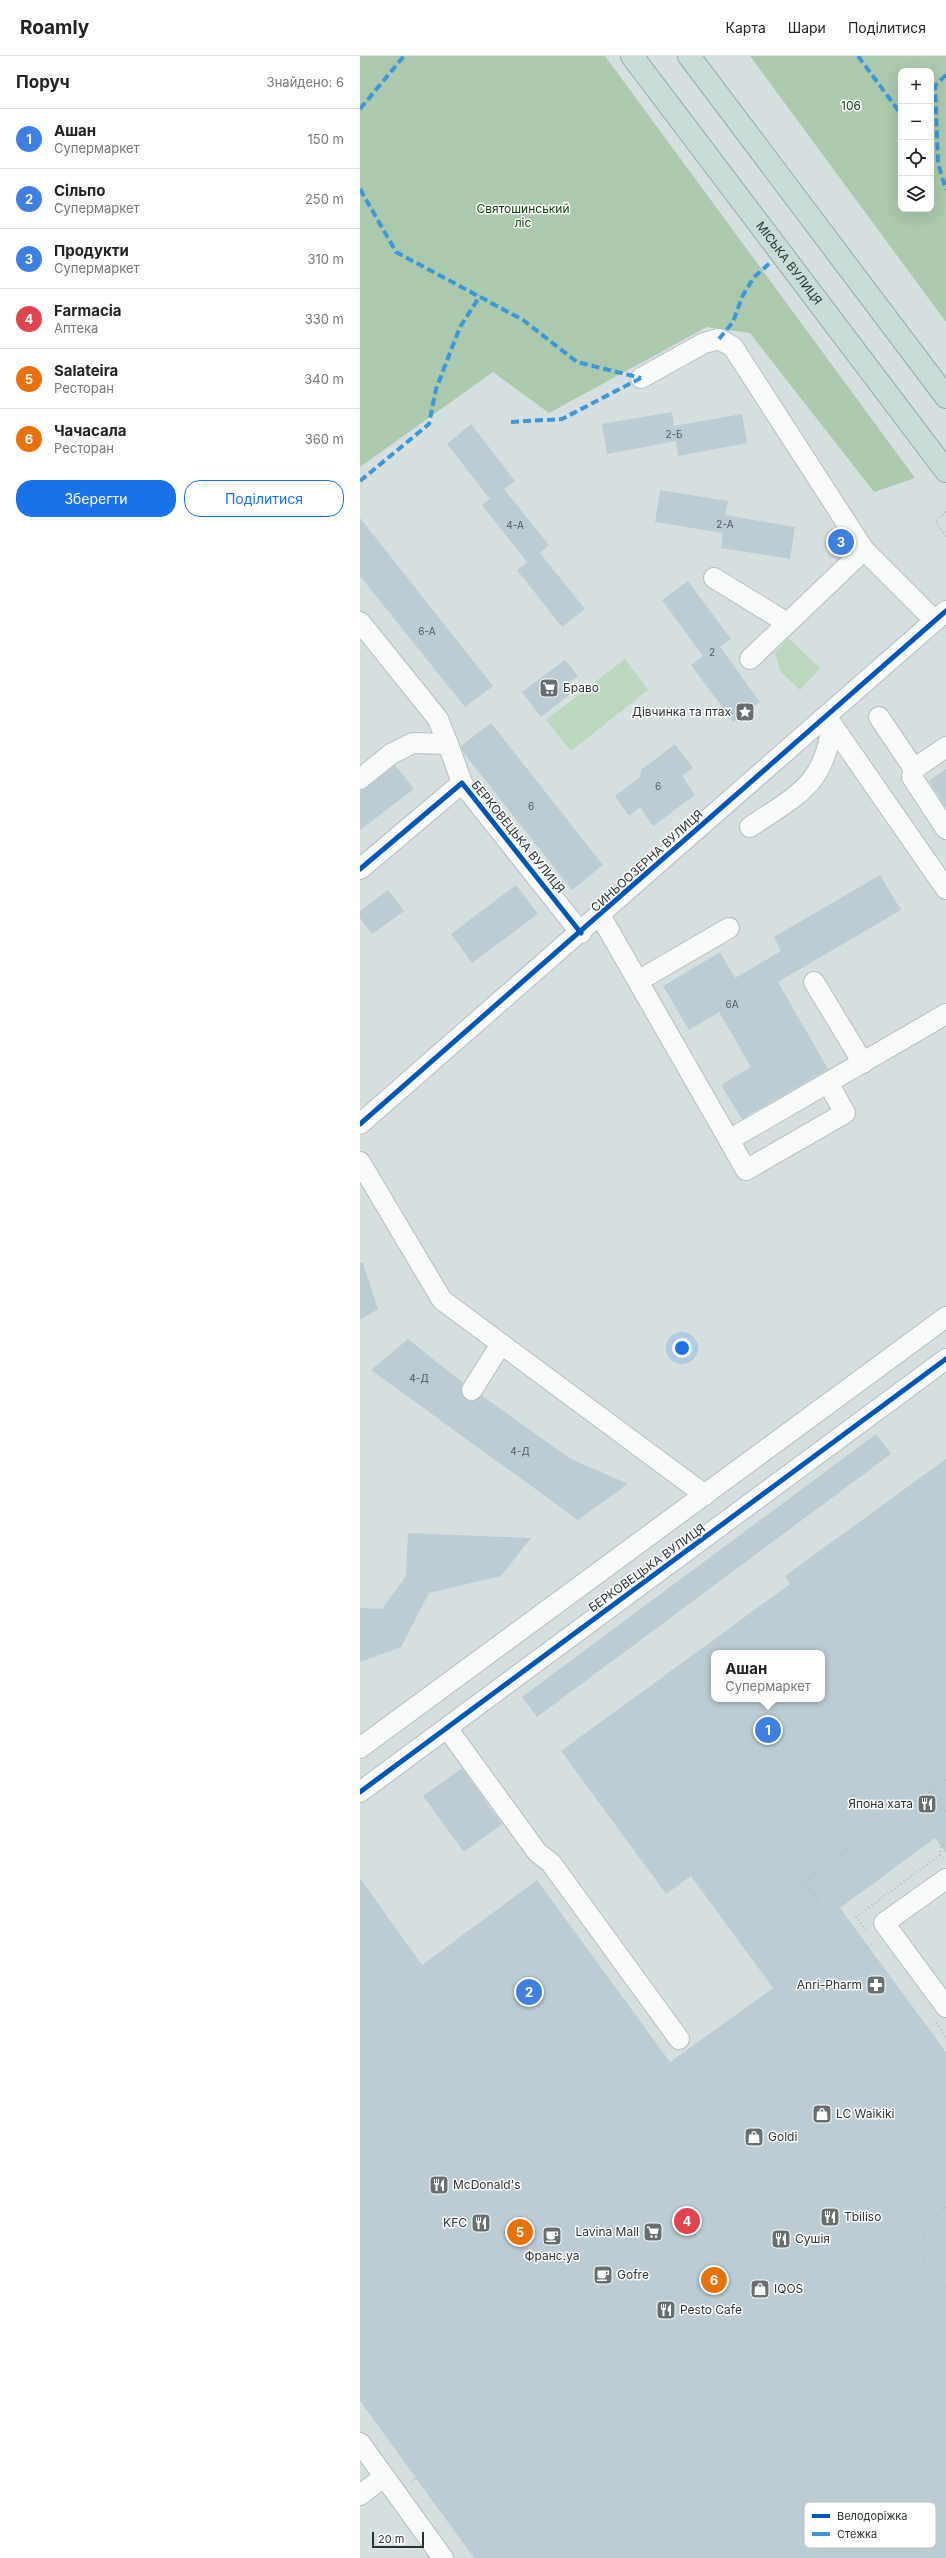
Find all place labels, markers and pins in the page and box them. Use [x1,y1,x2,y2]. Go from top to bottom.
pin: 3 [828,527,854,557]
supermarket icon: Браво [538,677,560,699]
place label: Браво [563,680,599,695]
place icon: Дівчинка та птах [734,701,756,723]
place label: Дівчинка та птах [632,704,731,719]
pin: 1 [755,1715,781,1745]
restaurant icon: Япона хата [916,1793,938,1815]
place label: Япона хата [848,1796,913,1811]
pharmacy icon: Anri-Pharm [865,1974,887,1996]
pin: 2 [516,1977,542,2007]
place label: Anri-Pharm [797,1977,862,1992]
shop icon: LC Waikiki [811,2103,833,2125]
place label: LC Waikiki [836,2106,895,2121]
shop icon: Goldi [743,2126,765,2148]
place label: Goldi [768,2129,797,2144]
restaurant icon: McDonald's [428,2174,450,2196]
place label: McDonald's [453,2177,521,2192]
pin: 4 [674,2206,700,2236]
restaurant icon: Tbiliso [819,2206,841,2228]
place label: Tbiliso [844,2209,881,2224]
restaurant icon: KFC [470,2212,492,2234]
place label: KFC [443,2215,467,2230]
pin: 5 [507,2217,533,2247]
supermarket icon: Lavina Mall [642,2221,664,2243]
place label: Lavina Mall [575,2224,639,2239]
cafe icon: Франс.уа [541,2225,563,2247]
restaurant icon: Сушія [770,2228,792,2250]
place label: Сушія [795,2231,830,2246]
place label: Франс.уа [525,2248,579,2263]
cafe icon: Gofre [592,2264,614,2286]
pin: 6 [701,2265,727,2295]
place label: Gofre [617,2267,649,2282]
shop icon: IQOS [749,2278,771,2300]
place label: IQOS [774,2281,804,2296]
restaurant icon: Pesto Cafe [655,2299,677,2321]
place label: Pesto Cafe [680,2302,742,2317]

